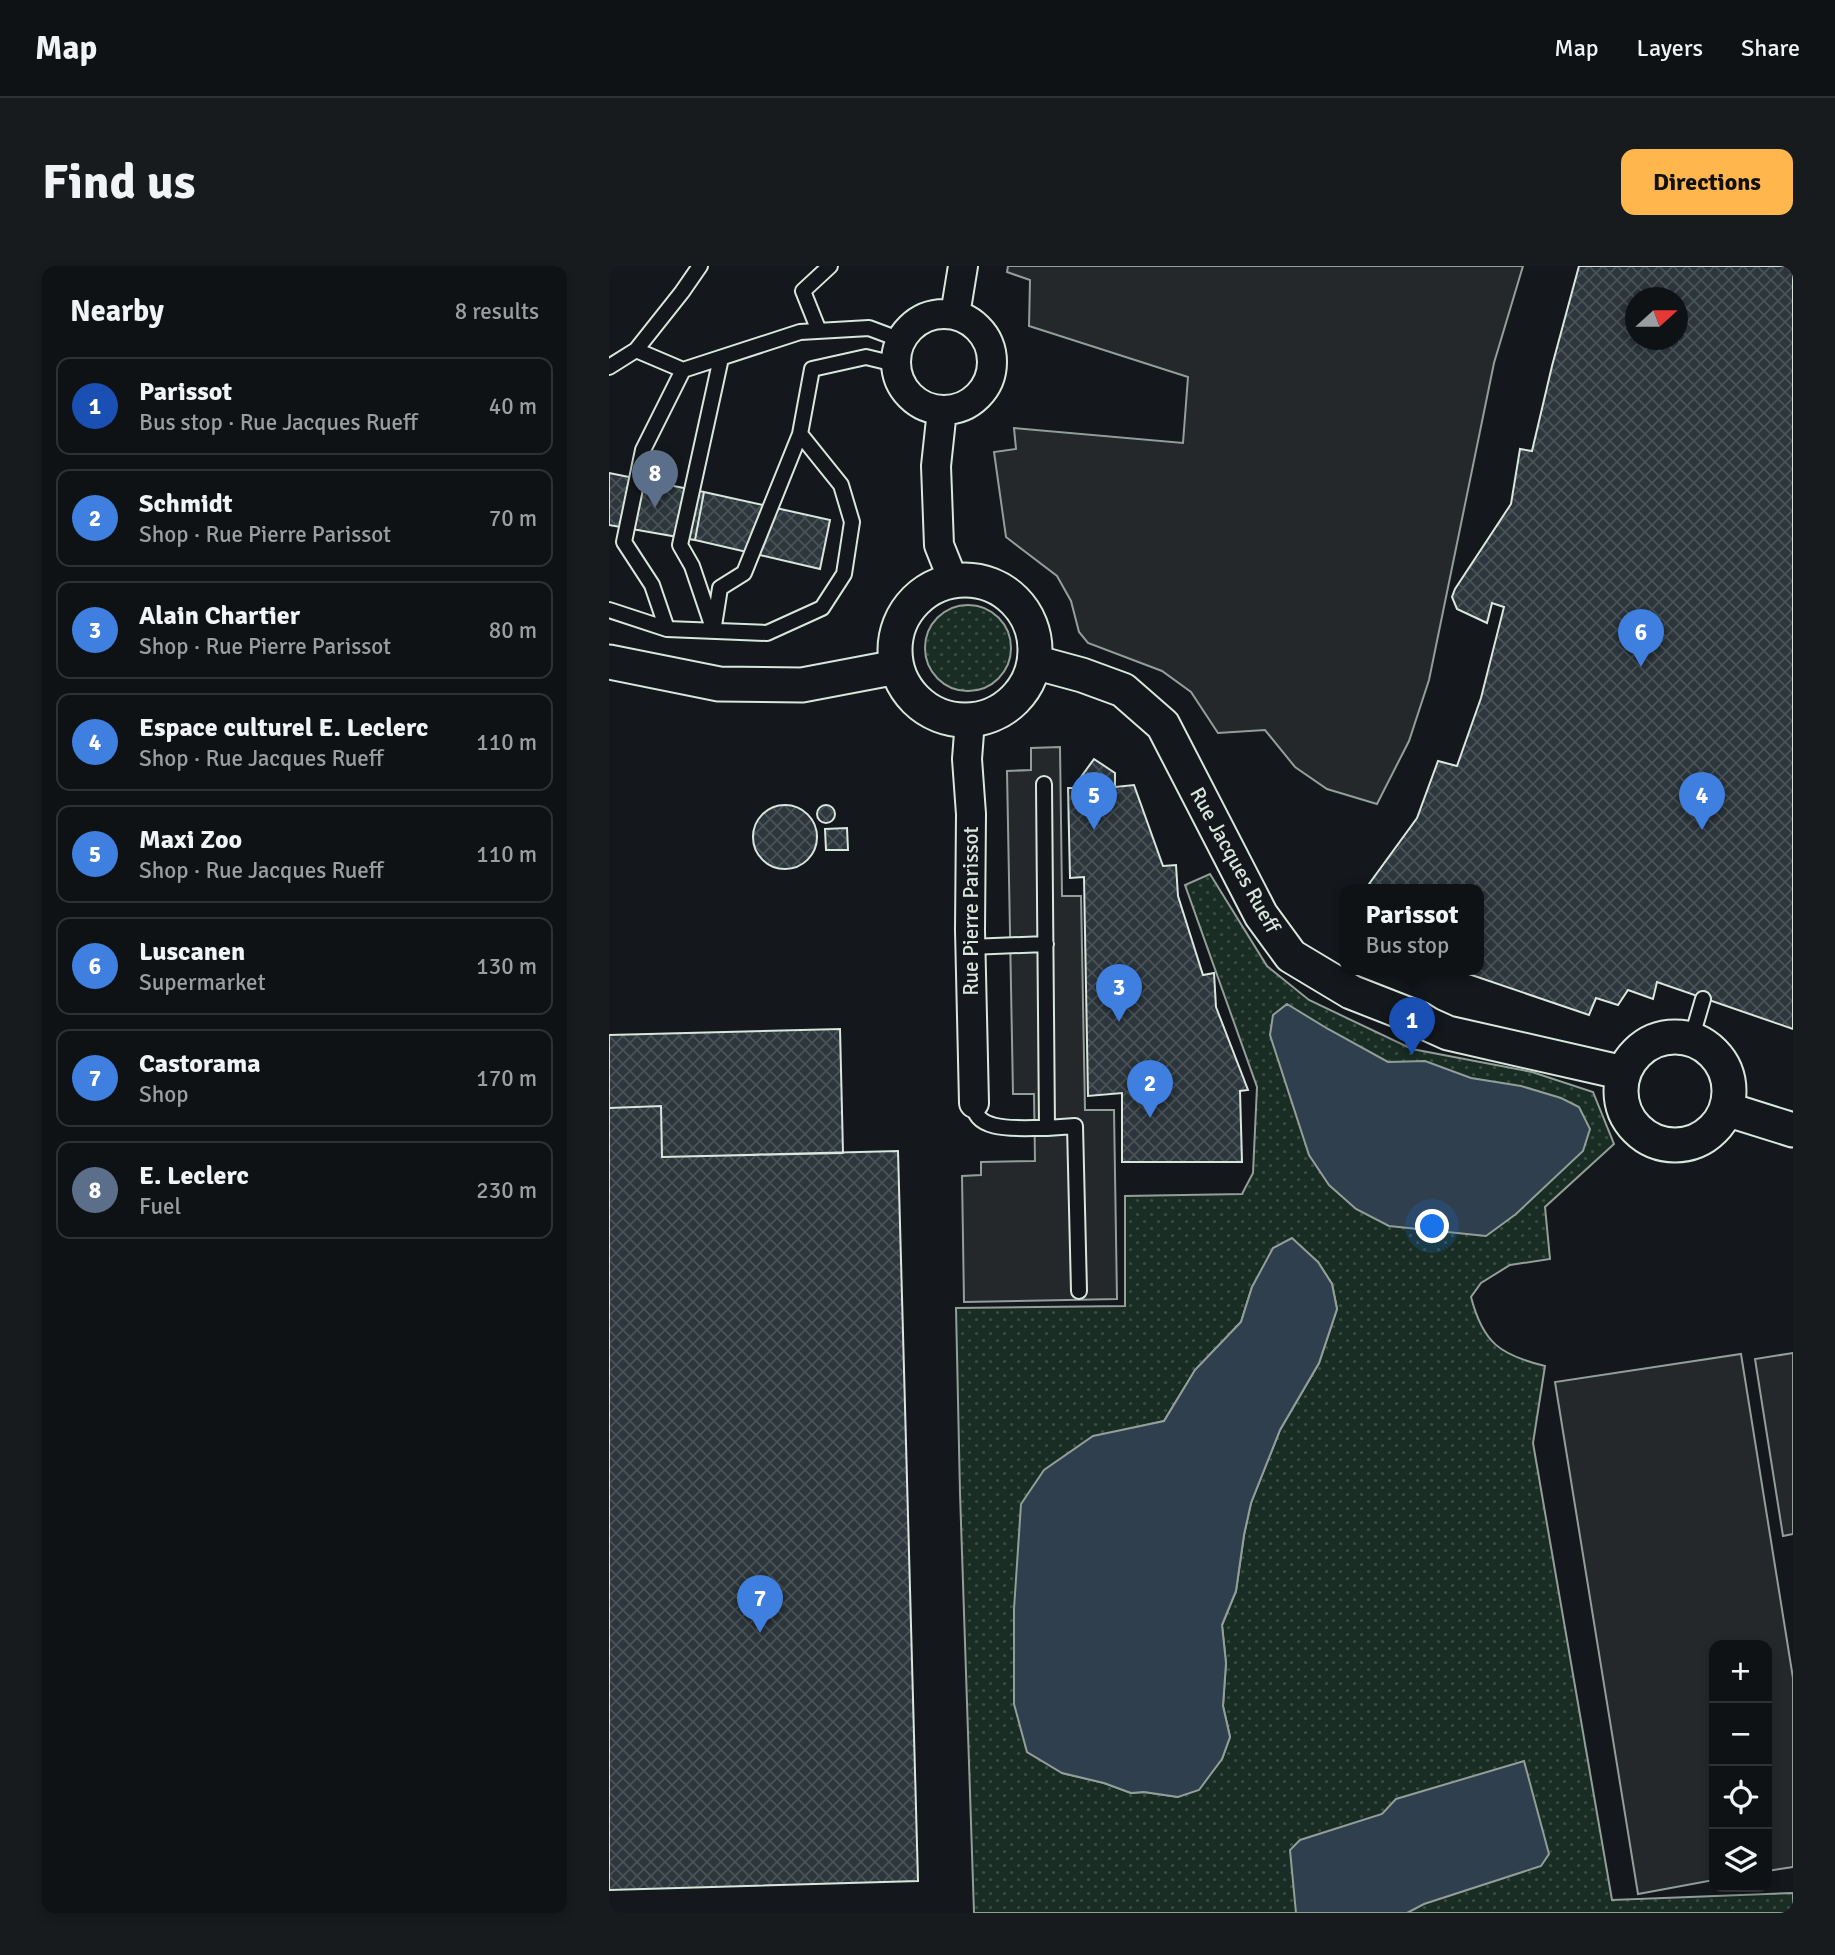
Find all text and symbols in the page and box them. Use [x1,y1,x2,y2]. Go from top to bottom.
text: Map [35,28,97,69]
text: Map [1554,33,1599,63]
text: Layers [1637,33,1703,63]
text: Share [1741,33,1800,63]
button: Directions [1621,149,1793,215]
text: Find us [42,152,195,212]
north arrow [1625,287,1688,350]
text: Nearby [70,293,164,330]
text: 8 results [455,297,539,326]
text: Parissot [139,376,232,408]
text: 1 [89,392,101,421]
text: 40 m [489,392,537,421]
text: Bus stop · Rue Jacques Rueff [139,408,418,437]
pin: 8 [632,450,678,508]
text: Schmidt [139,488,232,520]
text: 2 [89,504,101,533]
text: 70 m [489,504,537,533]
text: Shop · Rue Pierre Parissot [139,520,391,549]
text: Alain Chartier [139,600,300,632]
pin: 6 [1618,609,1664,667]
text: 3 [89,616,101,645]
text: 80 m [489,616,537,645]
text: Shop · Rue Pierre Parissot [139,632,391,661]
text: Espace culturel E. Leclerc [139,712,428,744]
text: 4 [89,728,101,757]
text: 110 m [476,728,537,757]
text: Shop · Rue Jacques Rueff [139,744,384,773]
pin: 5 [1071,772,1117,830]
pin: 4 [1679,772,1725,830]
street label: Rue Jacques Rueff [1184,783,1286,939]
text: Maxi Zoo [139,824,242,856]
street label: Rue Pierre Parissot [958,826,984,996]
text: 5 [89,840,101,869]
text: 110 m [476,840,537,869]
text: Shop · Rue Jacques Rueff [139,856,384,885]
popup [1340,884,1484,975]
text: Parissot [1365,899,1459,931]
text: Bus stop [1365,931,1449,960]
text: Luscanen [139,936,245,968]
text: 6 [89,952,101,981]
text: 130 m [476,952,537,981]
pin: 3 [1096,964,1142,1022]
text: Supermarket [139,968,266,997]
pin: 1 [1389,997,1435,1055]
text: Castorama [139,1048,261,1080]
pin: 2 [1127,1060,1173,1118]
text: 7 [89,1064,101,1093]
text: 170 m [476,1064,537,1093]
text: Shop [139,1080,188,1109]
text: E. Leclerc [139,1160,249,1192]
text: 8 [89,1176,101,1205]
text: 230 m [476,1176,537,1205]
text: Fuel [139,1192,181,1221]
your location [1415,1209,1449,1243]
pin: 7 [737,1575,783,1633]
map controls [1709,1640,1772,1892]
button: + [1709,1640,1772,1703]
button: − [1709,1703,1772,1766]
button: locate [1709,1766,1772,1829]
button: layers [1709,1829,1772,1892]

